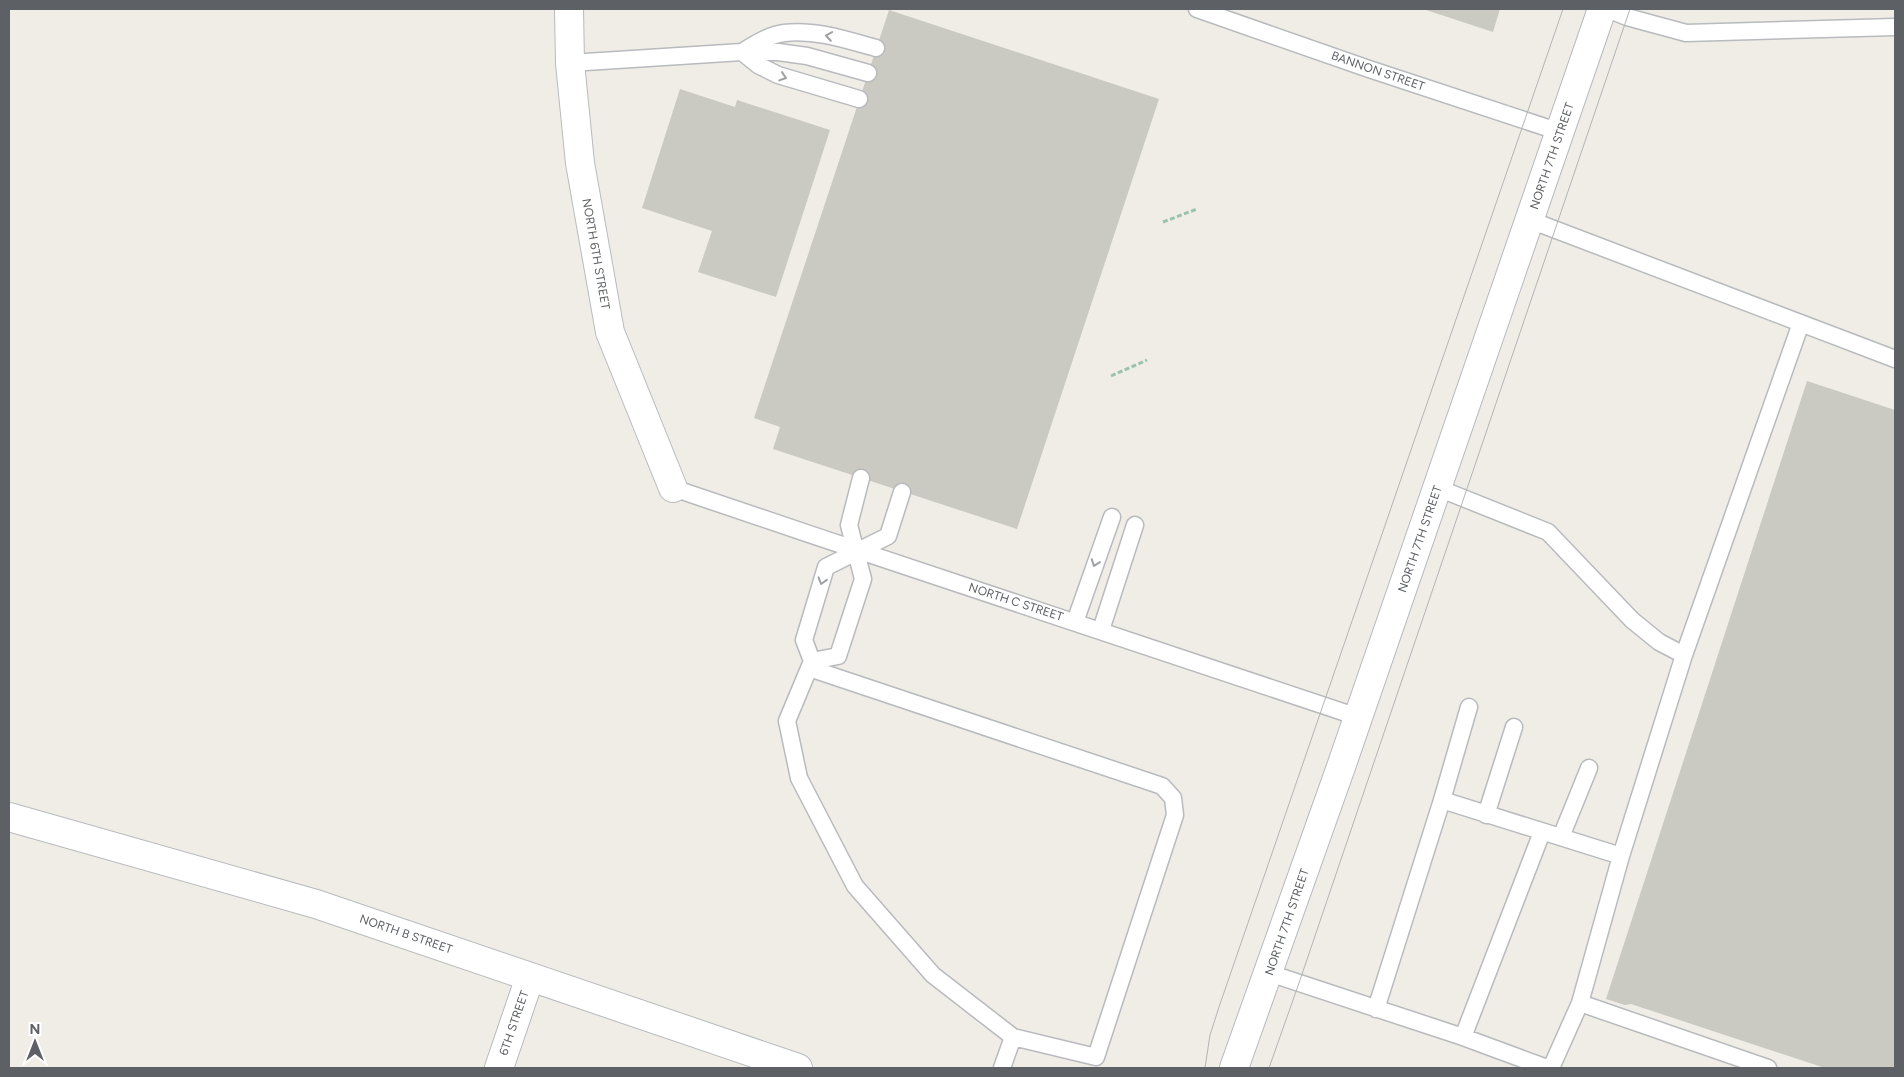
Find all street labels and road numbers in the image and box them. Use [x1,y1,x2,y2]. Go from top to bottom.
street label: BANNON STREET [1329,48,1427,94]
street label: NORTH 7TH STREET [1527,100,1577,211]
street label: NORTH 6TH STREET [579,197,613,311]
street label: NORTH 7TH STREET [1395,483,1445,594]
street label: NORTH C STREET [967,580,1065,624]
street label: NORTH 7TH STREET [1262,866,1312,977]
street label: NORTH B STREET [358,912,455,957]
street label: 6TH STREET [496,988,532,1057]

